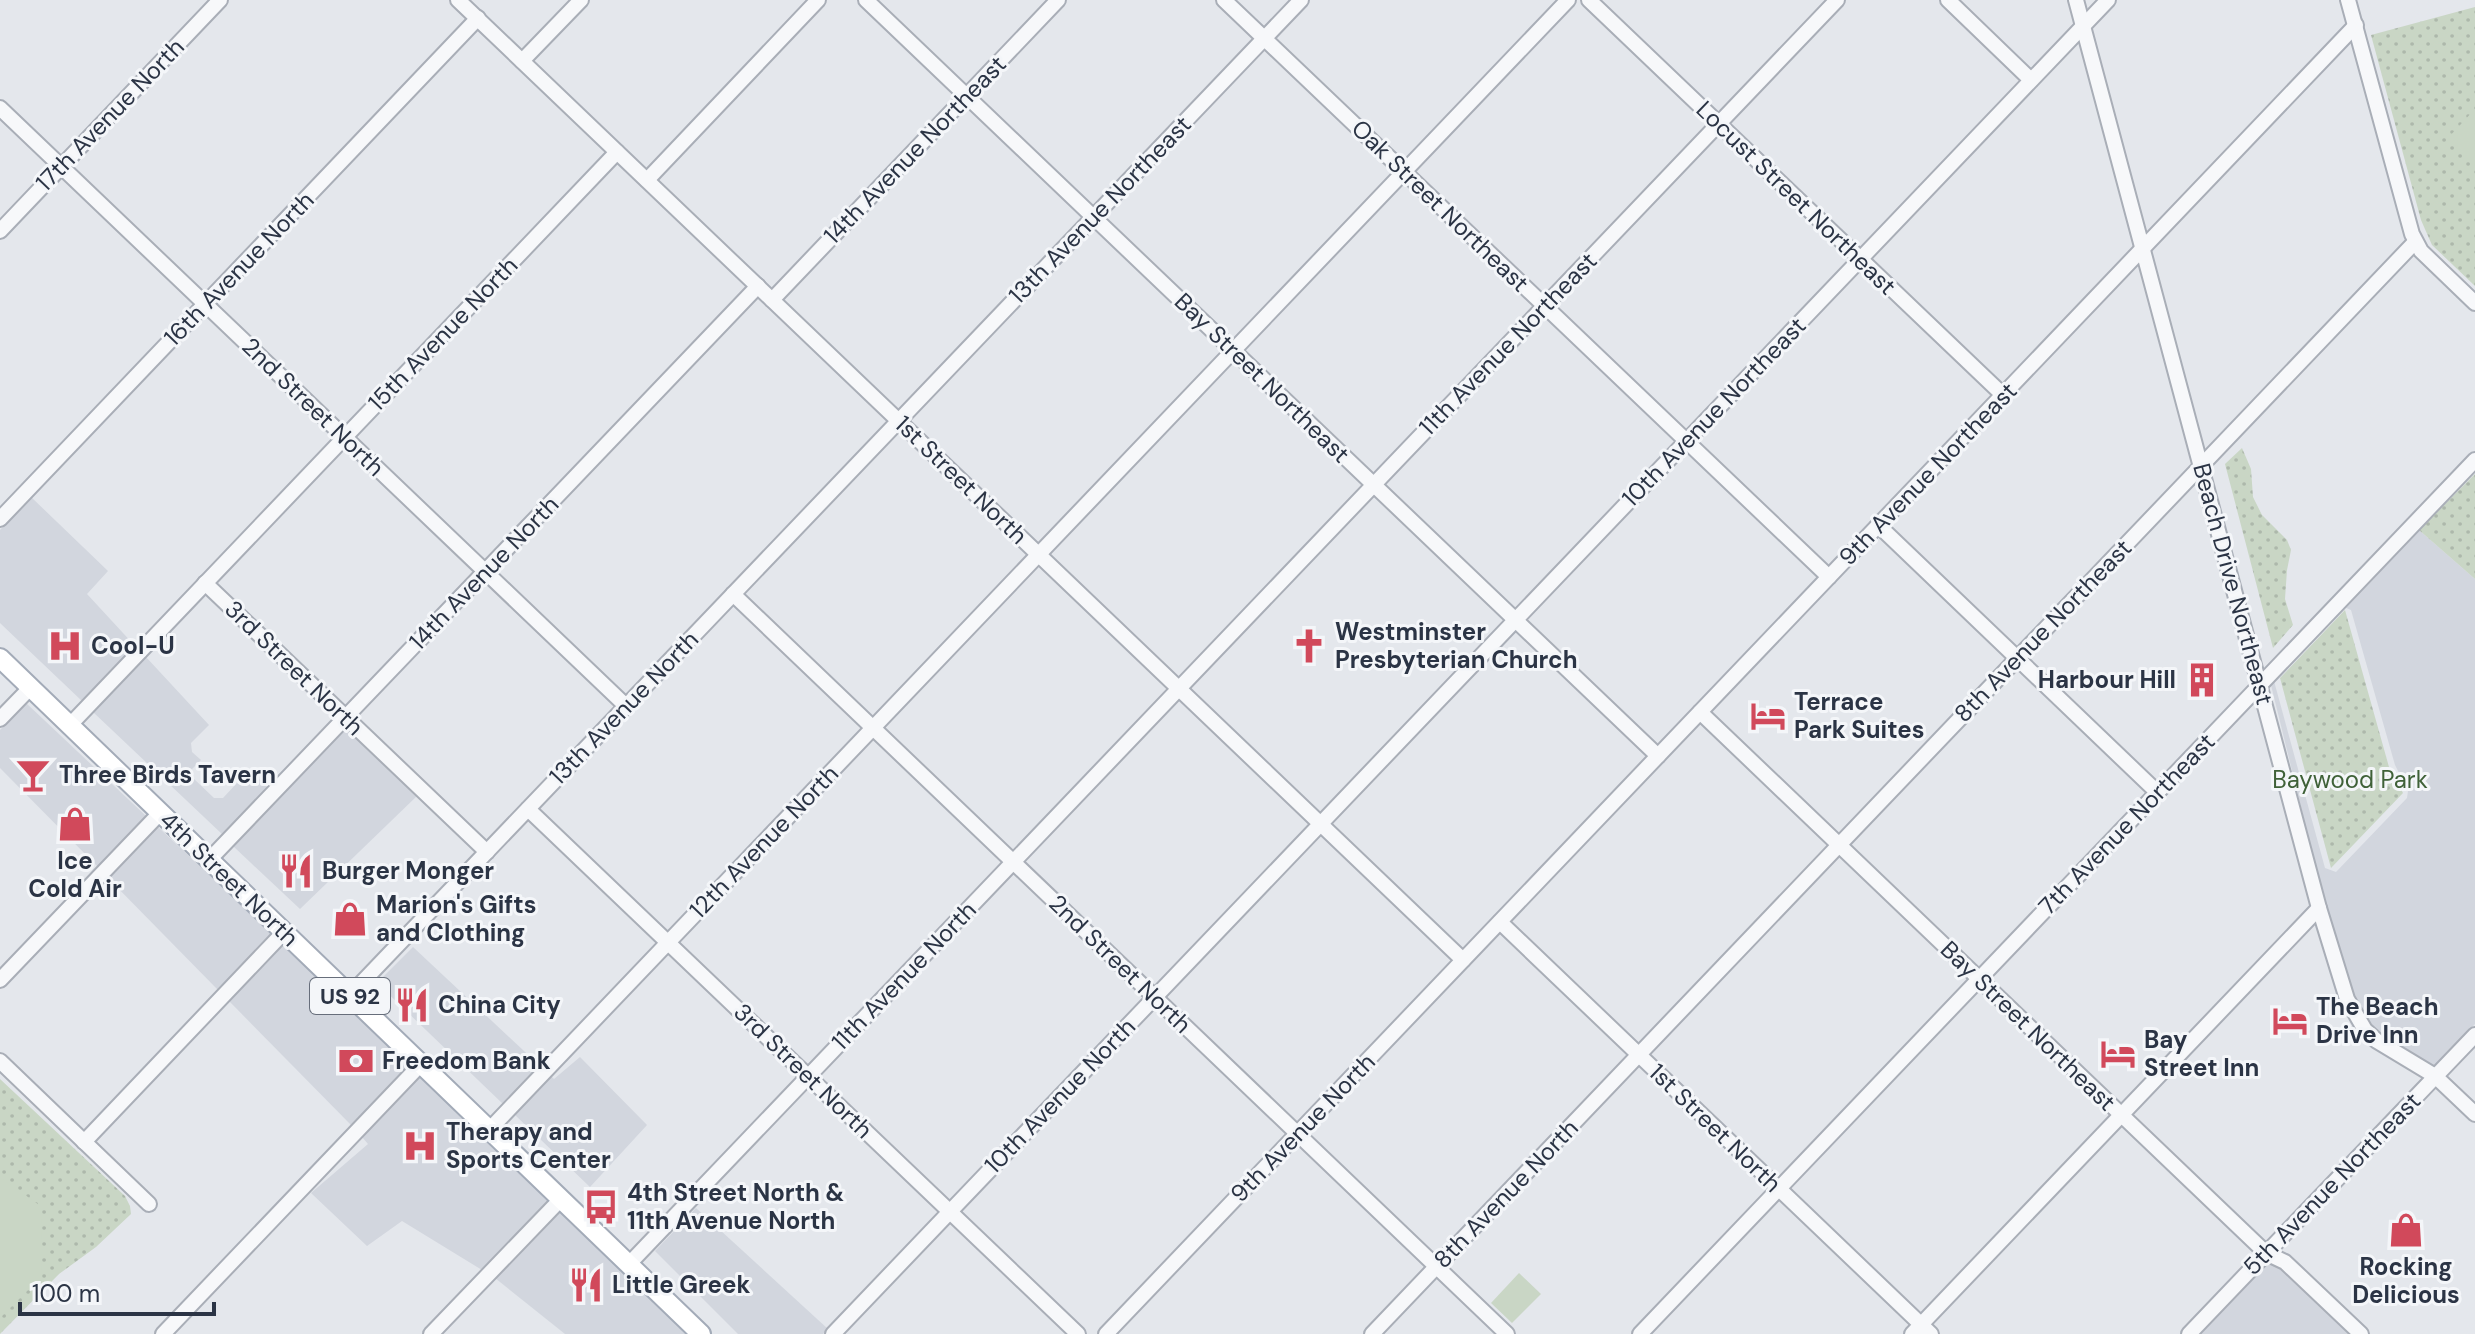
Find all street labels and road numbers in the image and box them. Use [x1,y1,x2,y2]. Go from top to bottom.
street label: 17th Avenue North [29,32,191,198]
street label: 14th Avenue Northeast [817,49,1013,250]
street label: Locust Street Northeast [1690,94,1903,301]
street label: 13th Avenue Northeast [1002,109,1198,310]
street label: Oak Street Northeast [1345,113,1536,298]
street label: 16th Avenue North [157,185,320,352]
street label: 11th Avenue Northeast [1412,245,1603,442]
street label: 15th Avenue North [361,250,524,417]
street label: Bay Street Northeast [1168,286,1356,469]
street label: 10th Avenue Northeast [1615,310,1812,513]
street label: 2nd Street North [236,331,391,483]
street label: 9th Avenue Northeast [1832,375,2023,572]
street label: 1st Street North [889,409,1034,551]
street label: Beach Drive Northeast [2186,460,2281,708]
street label: 14th Avenue North [402,489,565,656]
street label: 8th Avenue Northeast [1947,533,2138,729]
street label: 3rd Street North [218,594,370,742]
street label: 13th Avenue North [542,624,705,791]
street label: 7th Avenue Northeast [2032,726,2221,921]
street label: 12th Avenue North [682,758,845,925]
street label: 4th Street North [153,804,305,953]
street label: 2nd Street North [1043,888,1198,1040]
street label: 11th Avenue North [825,895,983,1057]
street label: Bay Street Northeast [1934,934,2122,1117]
road number: US 92 [310,978,390,1014]
street label: 3rd Street North [727,997,879,1145]
street label: 10th Avenue North [978,1011,1142,1180]
street label: 9th Avenue North [1224,1047,1382,1209]
street label: 1st Street North [1643,1057,1788,1199]
street label: 5th Avenue Northeast [2236,1086,2427,1282]
street label: 8th Avenue North [1427,1113,1585,1275]

